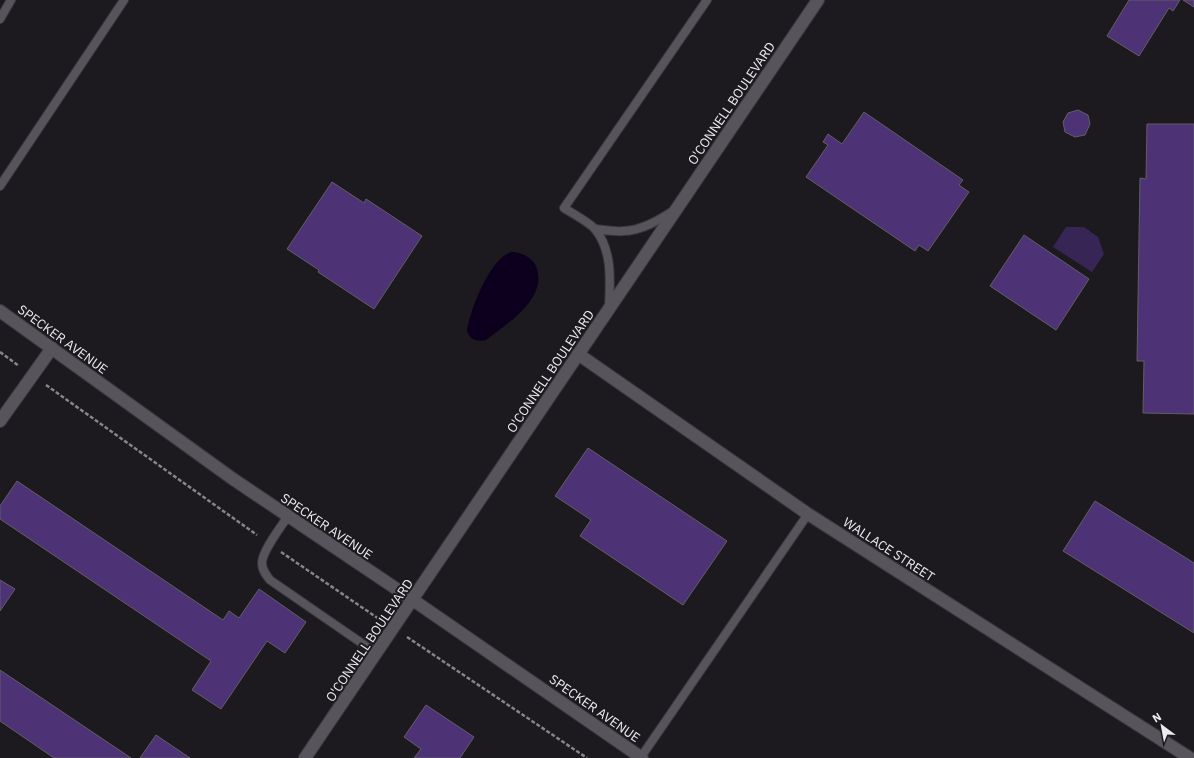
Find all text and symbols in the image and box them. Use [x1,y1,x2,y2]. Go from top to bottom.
street label: O'CONNELL BOULEVARD [684,39,779,168]
street label: SPECKER AVENUE [14,301,111,378]
street label: O'CONNELL BOULEVARD [503,307,598,436]
street label: SPECKER AVENUE [278,489,376,563]
street label: WALLACE STREET [840,513,938,586]
street label: O'CONNELL BOULEVARD [322,576,417,705]
street label: SPECKER AVENUE [546,671,643,746]
north arrow [1142,706,1182,746]
text: N [1150,709,1164,726]

